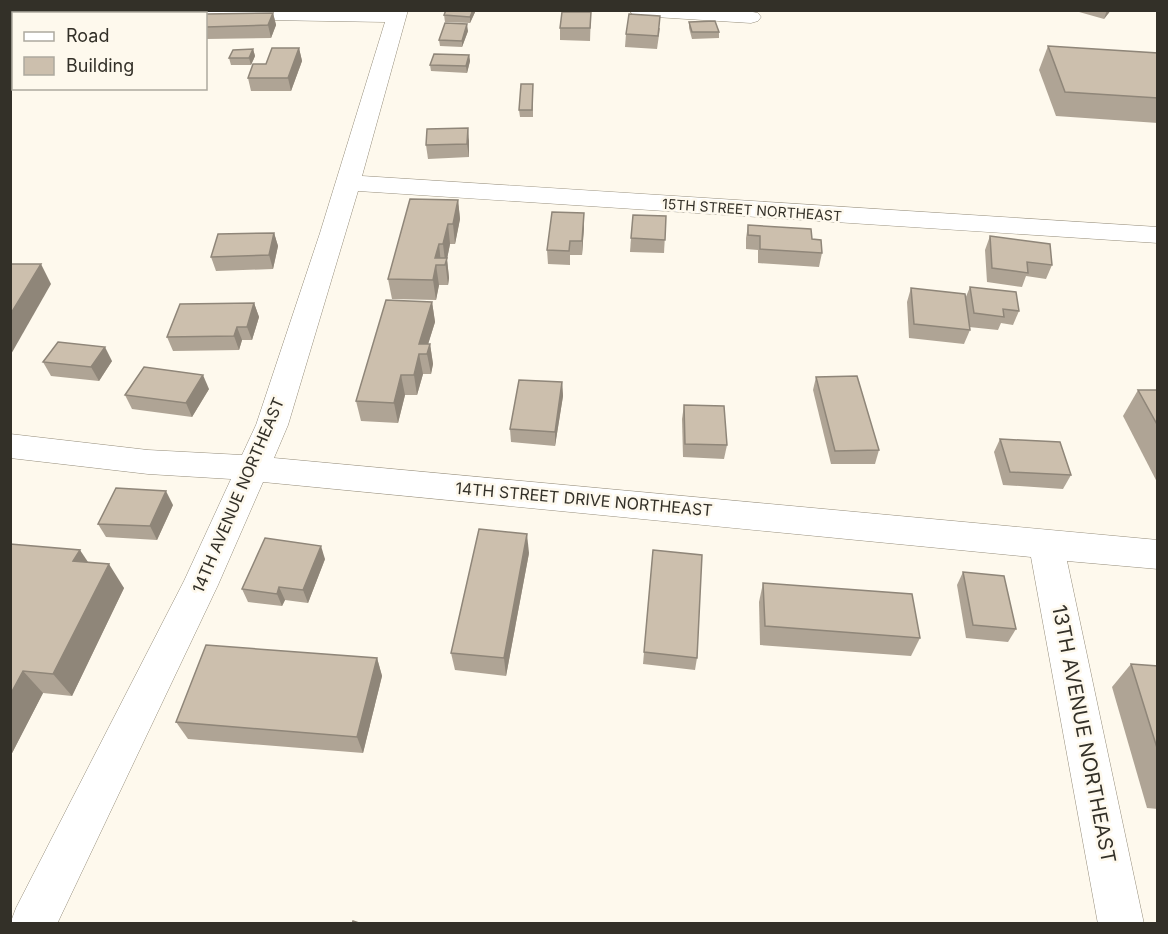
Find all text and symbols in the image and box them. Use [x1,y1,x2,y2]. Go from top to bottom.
legend [12,12,207,90]
text: Road [66,25,109,46]
text: Building [66,55,134,76]
street label: 15TH STREET NORTHEAST [662,195,843,224]
street label: 14TH AVENUE NORTHEAST [188,394,288,596]
street label: 14TH STREET DRIVE NORTHEAST [455,478,713,520]
street label: 13TH AVENUE NORTHEAST [1047,603,1121,865]

